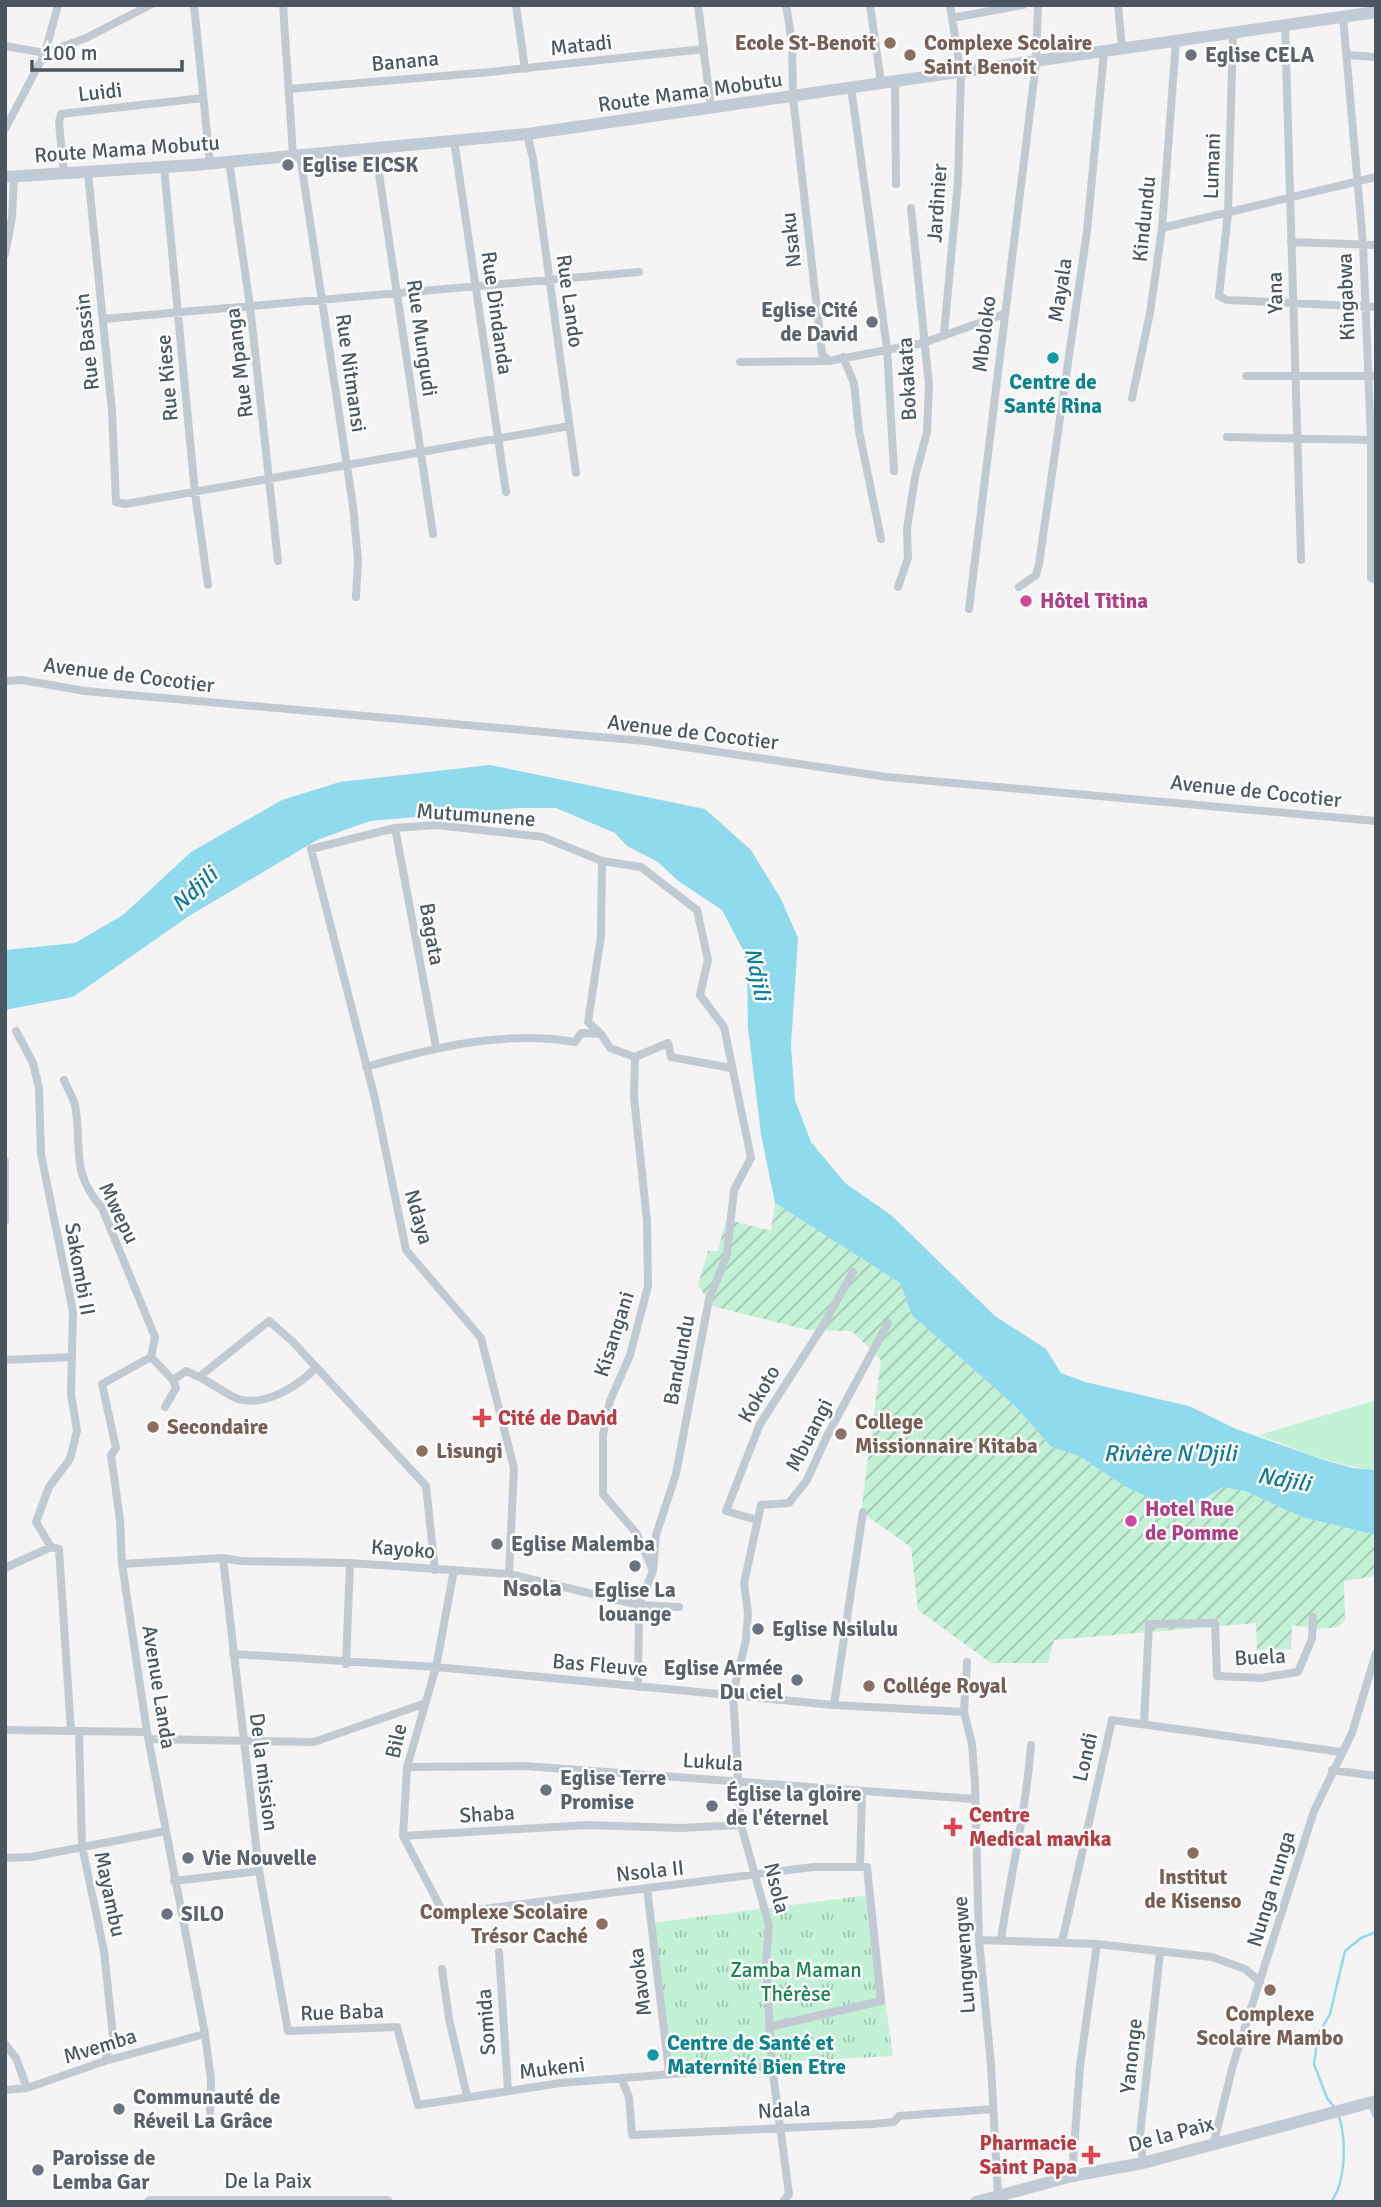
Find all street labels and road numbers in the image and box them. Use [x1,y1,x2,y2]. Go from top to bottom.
street label: Matadi [549,29,613,61]
street label: Banana [370,45,440,77]
street label: Route Mama Mobutu [596,66,784,118]
street label: Luidi [77,77,123,107]
street label: Route Mama Mobutu [33,130,221,168]
street label: Lumani [1198,132,1226,200]
street label: Jardinier [921,162,953,243]
street label: Kindundu [1127,175,1161,263]
street label: Nsaku [775,211,807,269]
street label: Rue Dindanda [475,250,519,376]
street label: Rue Lando [551,253,589,349]
street label: Kingabwa [1331,253,1361,341]
street label: Mayala [1042,256,1078,324]
street label: Yana [1262,272,1288,314]
street label: Rue Mungudi [401,278,443,398]
street label: Rue Bassin [69,292,105,392]
street label: Mboloko [966,294,1002,374]
street label: Rue Mpanga [219,306,259,420]
street label: Rue Nitmansi [330,312,372,434]
street label: Rue Kiese [150,333,184,423]
street label: Bokakata [892,336,922,422]
street label: Avenue de Cocotier [42,652,216,698]
street label: Avenue de Cocotier [606,709,780,755]
street label: Avenue de Cocotier [1169,769,1343,813]
street label: Mutumunene [416,798,536,832]
street label: Bagata [414,901,450,967]
street label: Mwepu [93,1178,145,1248]
street label: Ndaya [399,1187,439,1247]
street label: Sakombi II [59,1221,101,1317]
street label: Kisangani [588,1288,640,1380]
street label: Bandundu [658,1313,700,1407]
street label: Kokoto [732,1361,786,1427]
street label: Mbuangi [780,1394,838,1476]
street label: Kayoko [370,1534,436,1564]
street label: Avenue Landa [136,1623,182,1751]
street label: Buela [1234,1643,1286,1671]
street label: Bas Fleuve [551,1648,649,1682]
street label: De la mission [244,1711,284,1833]
street label: Bile [379,1721,413,1761]
street label: Londi [1067,1730,1103,1784]
street label: Lukula [682,1747,744,1777]
street label: Shaba [459,1800,515,1828]
street label: Nunga nunga [1241,1828,1301,1950]
street label: Mayambu [88,1849,132,1939]
street label: Nsola II [615,1855,685,1887]
street label: Nsola [758,1860,796,1916]
street label: Lungwengwe [947,1895,981,2015]
street label: Mavoka [623,1946,657,2018]
street label: Somida [471,1988,501,2056]
street label: Rue Baba [300,1998,384,2026]
street label: Yanonge [1114,2017,1148,2095]
street label: Mvemba [60,2023,140,2069]
street label: Mukeni [518,2051,586,2085]
street label: Ndala [757,2096,811,2124]
street label: De la Paix [1125,2110,1217,2158]
street label: De la Paix [224,2168,312,2194]

